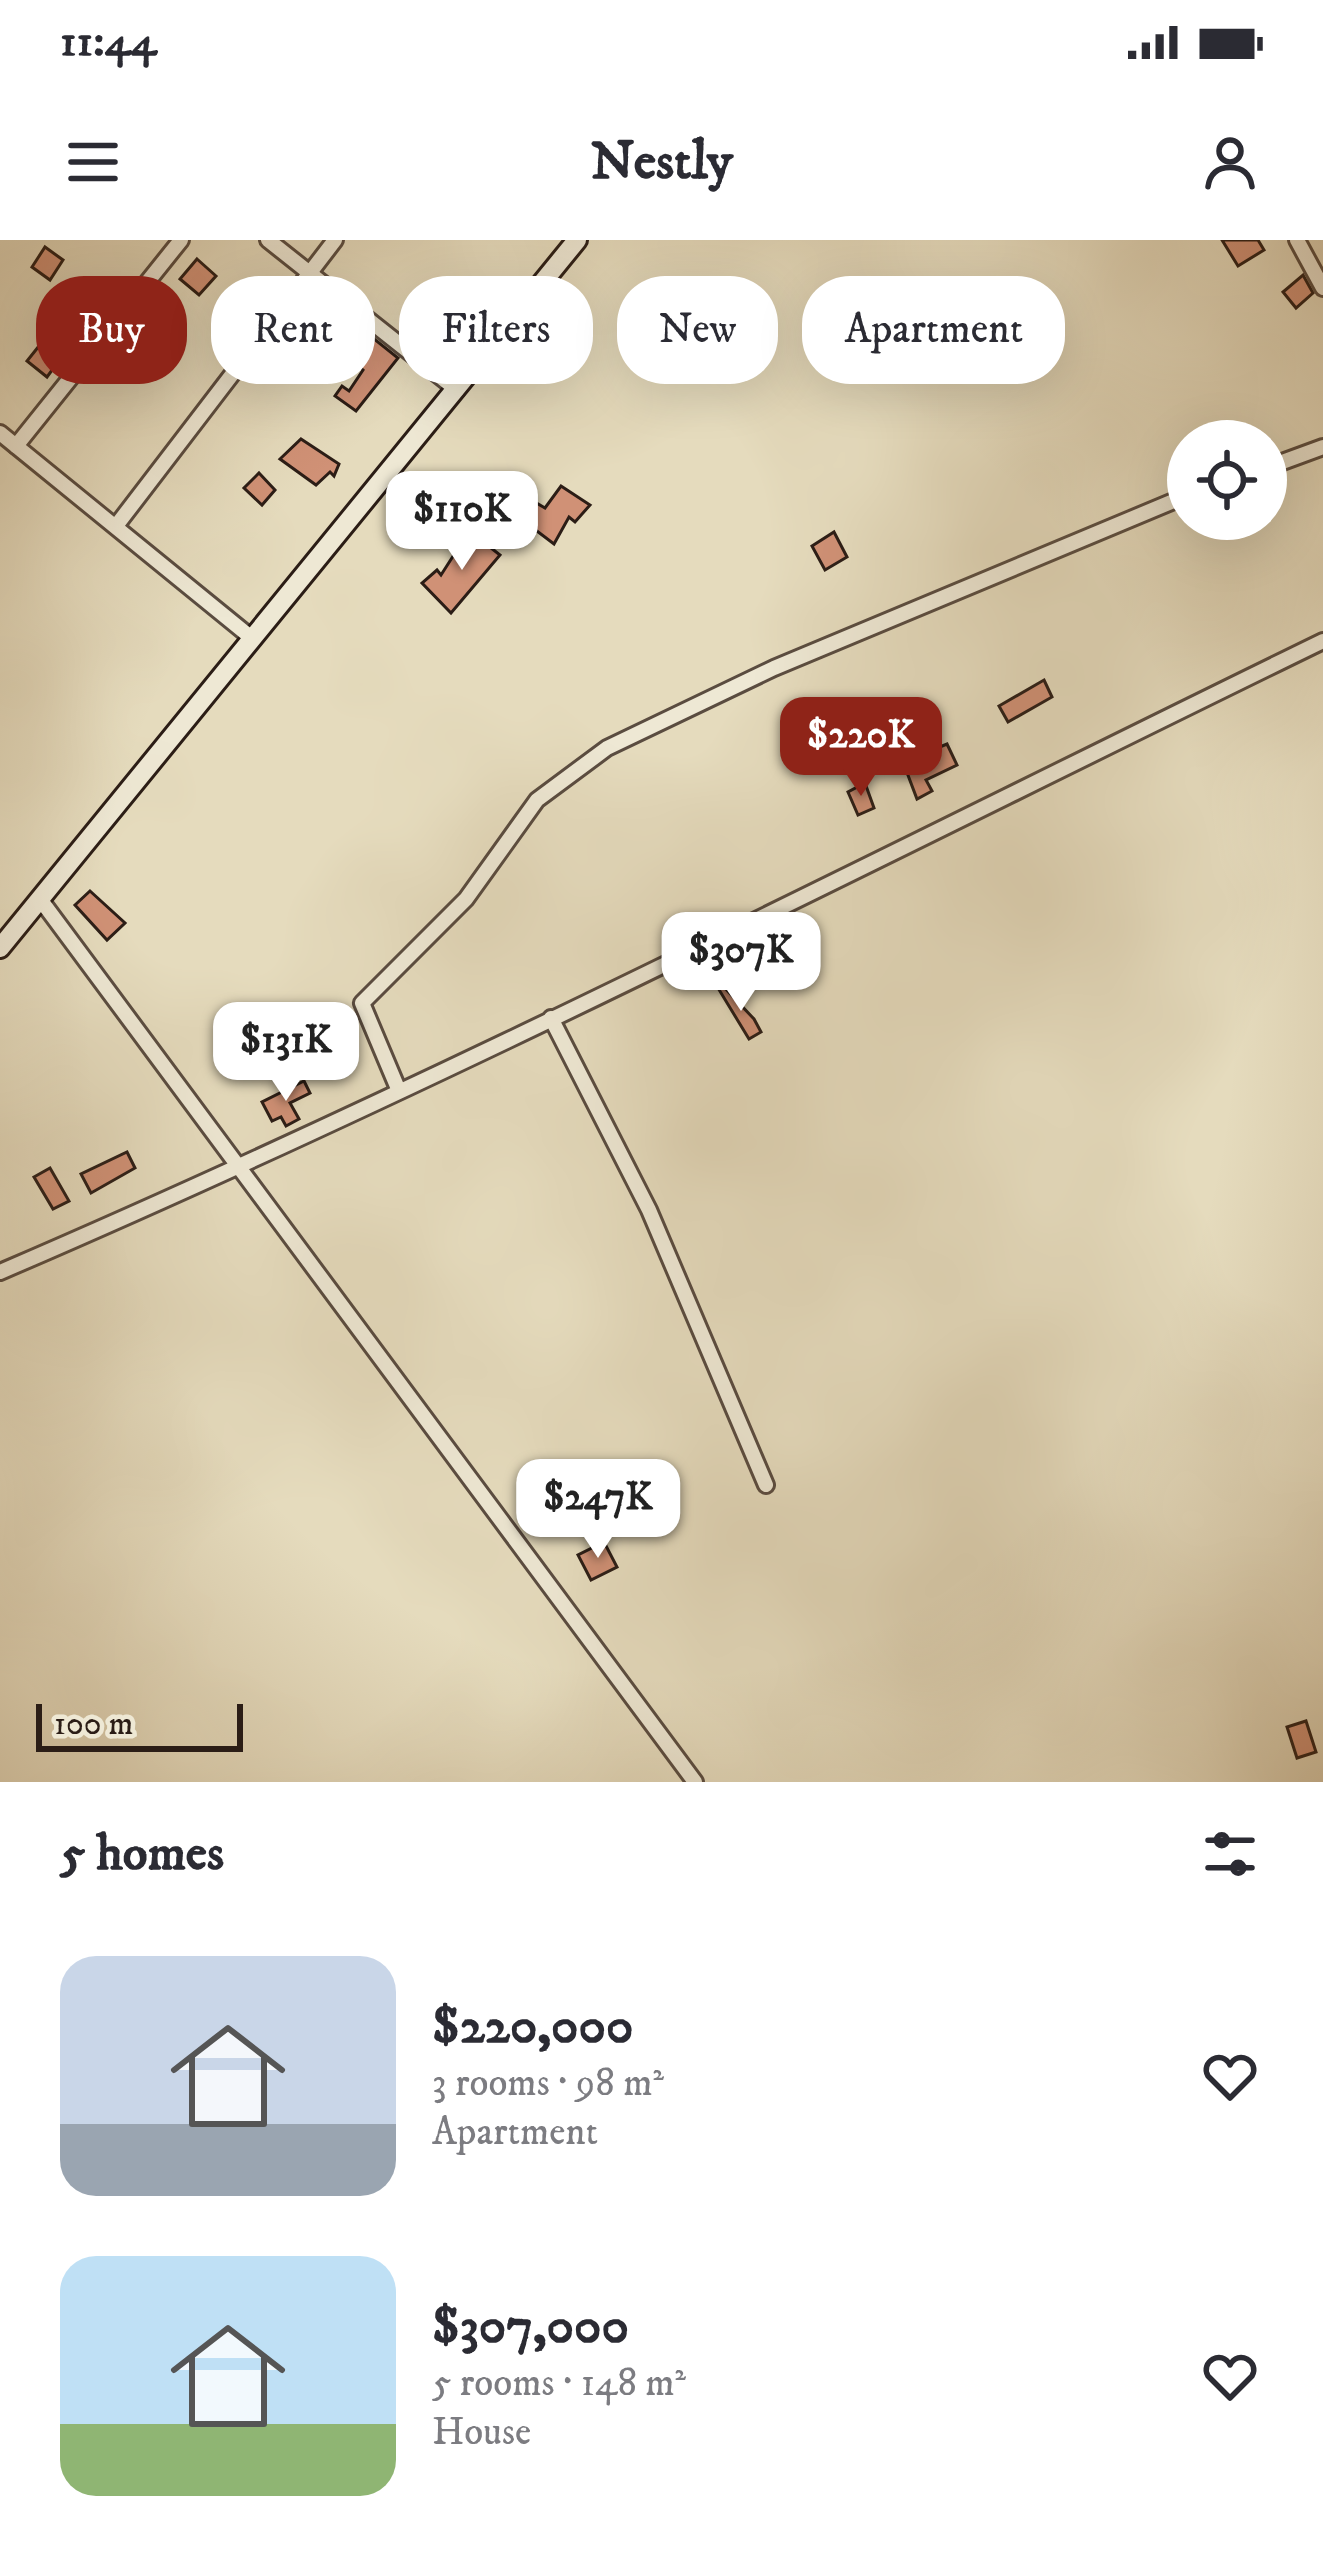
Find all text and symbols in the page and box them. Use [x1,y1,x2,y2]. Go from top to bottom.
text: 11:44 [60,14,157,70]
icon: menu [60,129,126,195]
text: Nestly [590,129,733,196]
icon: person [1197,129,1263,195]
chip: Buy [36,276,187,384]
chip: Rent [211,276,375,384]
chip: Filters [399,276,593,384]
chip: New [617,276,778,384]
chip: Apartment [802,276,1065,384]
map controls [1167,420,1287,540]
button: locate [1167,420,1287,540]
pin: $110K [378,471,546,573]
text: $110K [413,485,511,534]
pin: $220K [777,697,945,799]
text: $220K [807,711,915,760]
pin: $307K [657,912,825,1014]
text: $307K [689,926,793,975]
pin: $131K [202,1002,370,1104]
text: $131K [240,1016,332,1065]
pin: $247K [514,1459,682,1561]
text: $247K [543,1473,653,1522]
scale bar [36,1698,243,1751]
text: 100 m [54,1704,133,1745]
icon: filters [1197,1821,1263,1887]
text: 5 homes [60,1822,224,1886]
text: $220,000 [432,1995,633,2059]
icon: home [156,2004,300,2148]
icon: heart [1197,2043,1263,2109]
text: 3 rooms · 98 m² [432,2059,664,2108]
text: Apartment [432,2108,598,2157]
text: $307,000 [432,2295,629,2359]
icon: home [156,2304,300,2448]
icon: heart [1197,2343,1263,2409]
text: 5 rooms · 148 m² [432,2359,686,2408]
text: House [432,2408,531,2457]

